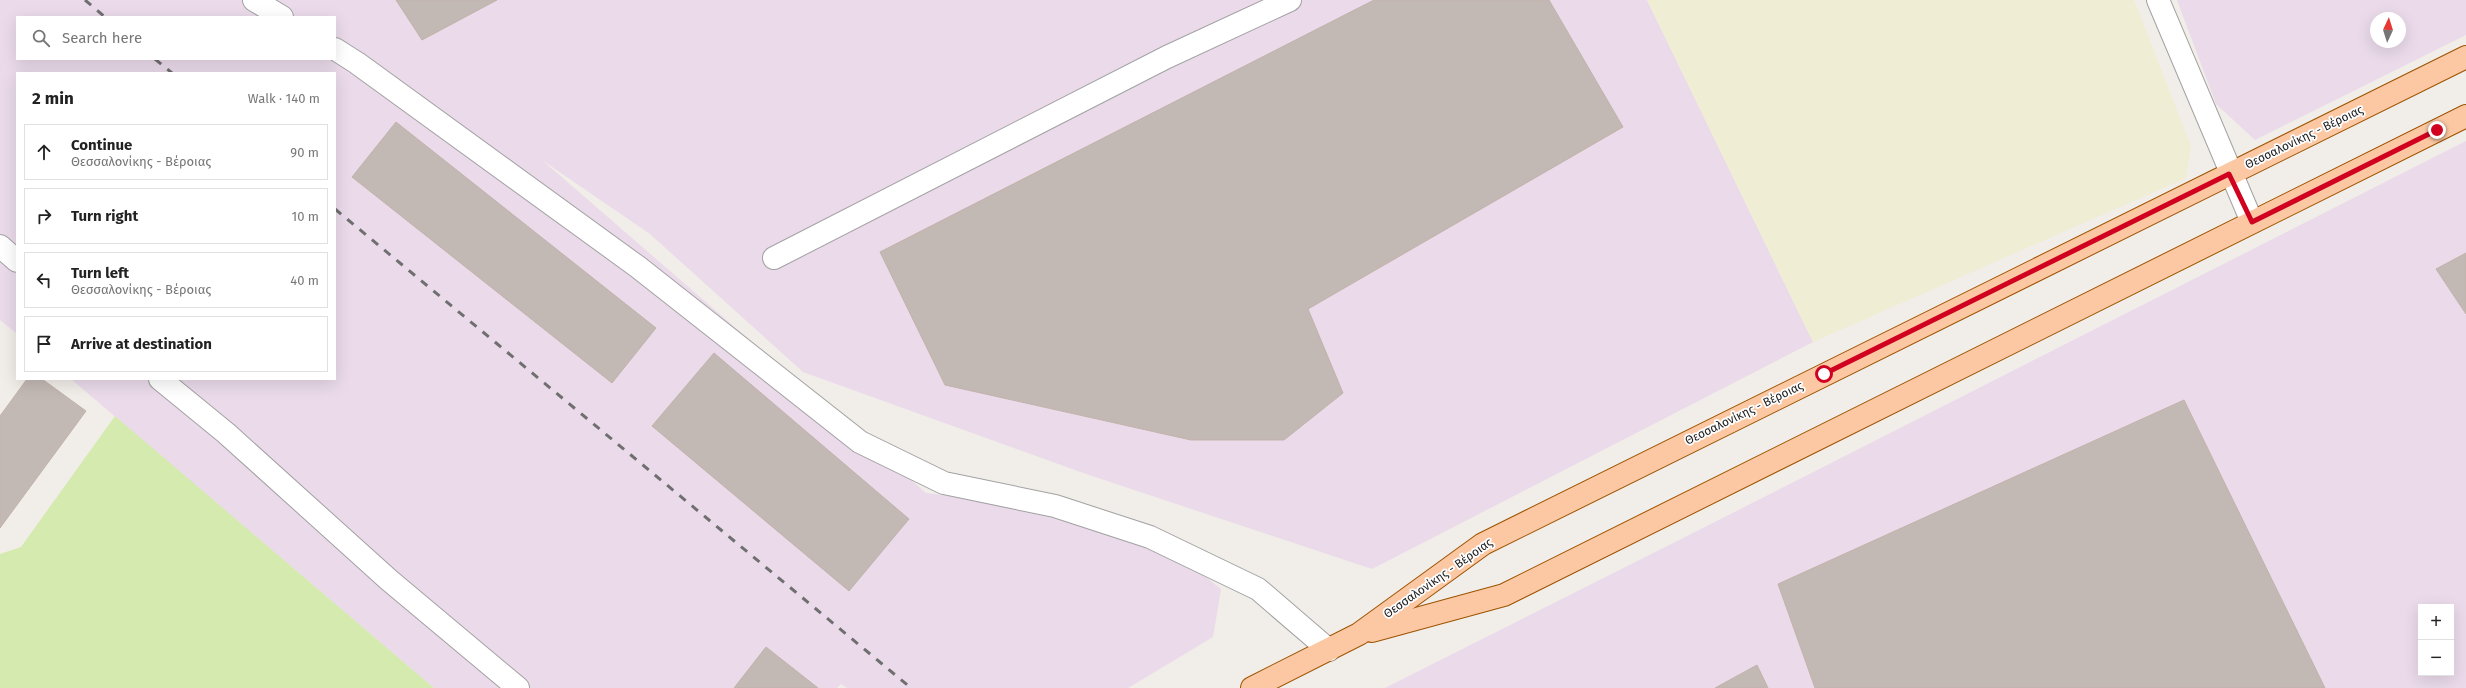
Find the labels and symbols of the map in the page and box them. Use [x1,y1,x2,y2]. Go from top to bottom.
north arrow [2370,12,2406,48]
street label: Θεσσαλονίκης - Βέροιας [2243,102,2366,172]
route end [2428,121,2446,139]
route start [1815,365,1833,383]
street label: Θεσσαλονίκης - Βέροιας [1683,378,1806,448]
street label: Θεσσαλονίκης - Βέροιας [1381,535,1495,621]

